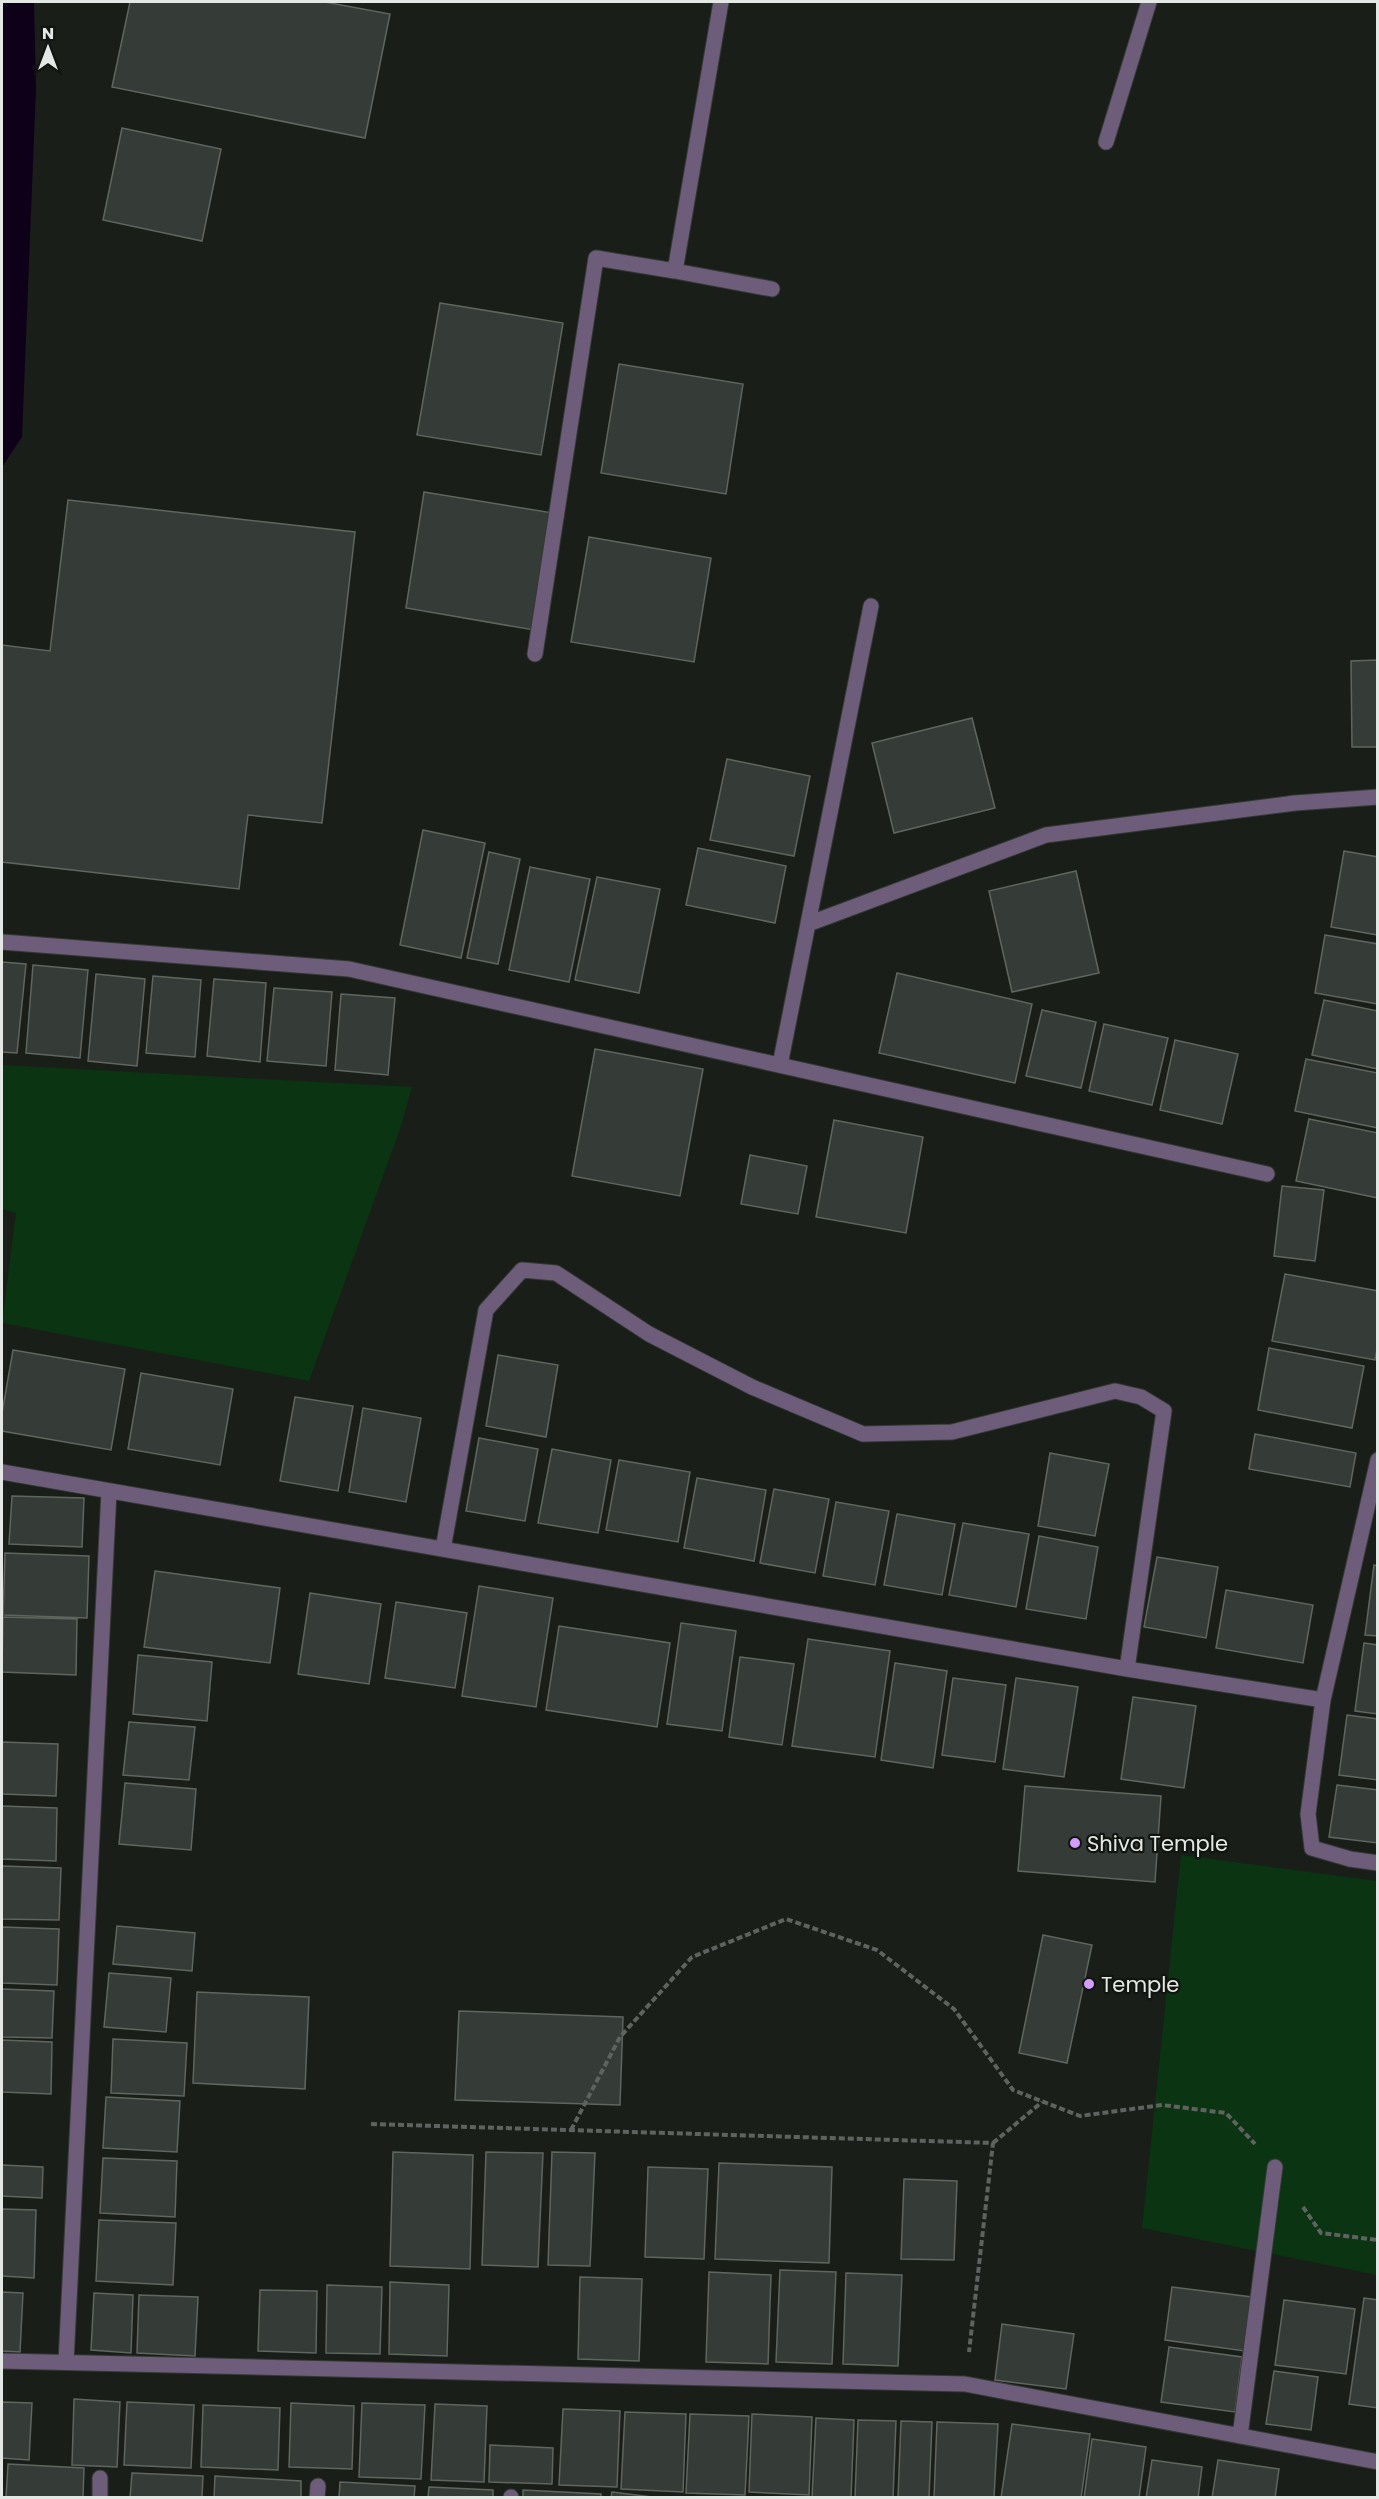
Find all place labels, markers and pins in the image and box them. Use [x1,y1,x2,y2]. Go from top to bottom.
place label: Shiva Temple [1087,1829,1228,1858]
marker: Shiva Temple [1068,1836,1082,1850]
place label: Temple [1101,1970,1179,1999]
marker: Temple [1082,1977,1096,1991]

